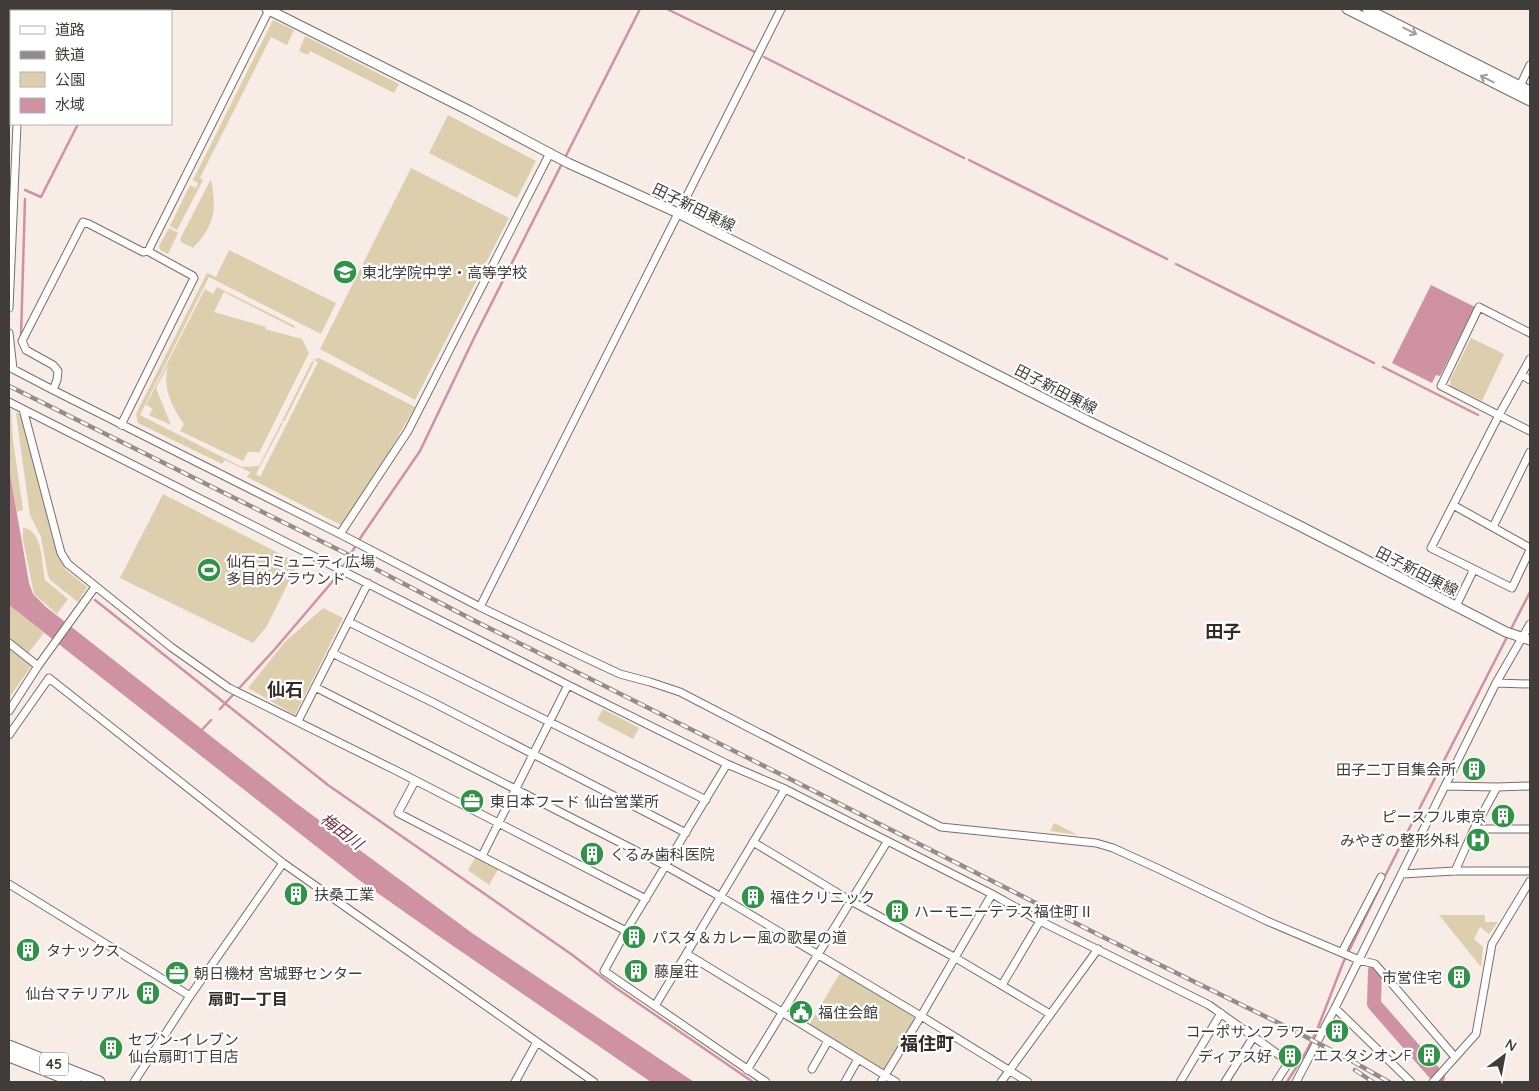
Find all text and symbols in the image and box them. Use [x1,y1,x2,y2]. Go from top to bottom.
legend [10,10,172,125]
text: 道路 [55,20,85,39]
one-way arrow [1403,26,1418,36]
text: 鉄道 [55,45,85,64]
text: 公園 [55,70,85,89]
one-way arrow [1480,74,1495,83]
text: 水域 [55,95,85,114]
street label: 田子新田東線 [649,179,739,235]
school or university icon: 東北学院中学・高等学校 [332,259,358,285]
place label: 東北学院中学・高等学校 [362,263,527,282]
street label: 田子新田東線 [1012,360,1100,418]
street label: 田子新田東線 [1373,542,1461,600]
place label: 仙石コミュニティ広場 多目的グラウンド [226,552,375,588]
sports icon: 仙石コミュニティ広場 多目的グラウンド [196,557,222,583]
district label: 田子 [1205,620,1241,643]
district label: 仙石 [267,678,303,701]
building icon: 田子二丁目集会所 [1461,756,1487,782]
place label: 田子二丁目集会所 [1336,760,1456,779]
office icon: 東日本フード 仙台営業所 [459,788,485,814]
place label: 東日本フード 仙台営業所 [490,792,659,811]
building icon: ピースフル東京 [1490,803,1516,829]
place label: ピースフル東京 [1382,807,1486,826]
water label: 梅田川 [317,809,369,855]
hospital icon: みやぎの整形外科 [1465,827,1491,853]
place label: みやぎの整形外科 [1340,831,1460,850]
building icon: くるみ歯科医院 [579,841,605,867]
place label: くるみ歯科医院 [610,845,715,864]
building icon: 扶桑工業 [283,881,309,907]
building icon: 福住クリニック [740,884,766,910]
place label: 扶桑工業 [314,885,374,904]
place label: 福住クリニック [770,888,875,907]
building icon: ハーモニーテラス福住町Ⅱ [884,898,910,924]
place label: ハーモニーテラス福住町Ⅱ [914,902,1094,921]
building icon: パスタ＆カレー風の歌星の道 [621,924,647,950]
place label: パスタ＆カレー風の歌星の道 [652,928,847,947]
building icon: タナックス [15,937,41,963]
place label: タナックス [46,941,121,960]
building icon: 藤屋荘 [623,958,649,984]
office icon: 朝日機材 宮城野センター [164,960,190,986]
place label: 藤屋荘 [654,962,699,981]
place label: 朝日機材 宮城野センター [194,964,363,983]
building icon: 市営住宅 [1446,964,1472,990]
place label: 市営住宅 [1382,968,1442,987]
building icon: 仙台マテリアル [135,980,161,1006]
place label: 仙台マテリアル [25,984,130,1003]
district label: 扇町一丁目 [208,989,288,1009]
public building icon: 福住会館 [788,999,814,1025]
place label: 福住会館 [818,1003,878,1022]
building icon: コーポサンフラワー [1324,1018,1350,1044]
place label: コーポサンフラワー [1185,1022,1320,1041]
place label: セブン-イレブン 仙台扇町1丁目店 [128,1030,239,1066]
north arrow [1479,1031,1529,1081]
district label: 福住町 [900,1032,954,1055]
building icon: セブン-イレブン 仙台扇町1丁目店 [98,1035,124,1061]
text: N [1502,1035,1520,1055]
building icon: エスタシオンF [1416,1042,1442,1068]
building icon: ディアス好 [1277,1043,1303,1069]
place label: エスタシオンF [1314,1046,1412,1065]
place label: ディアス好 [1198,1047,1272,1066]
road number: 45 [40,1052,68,1076]

